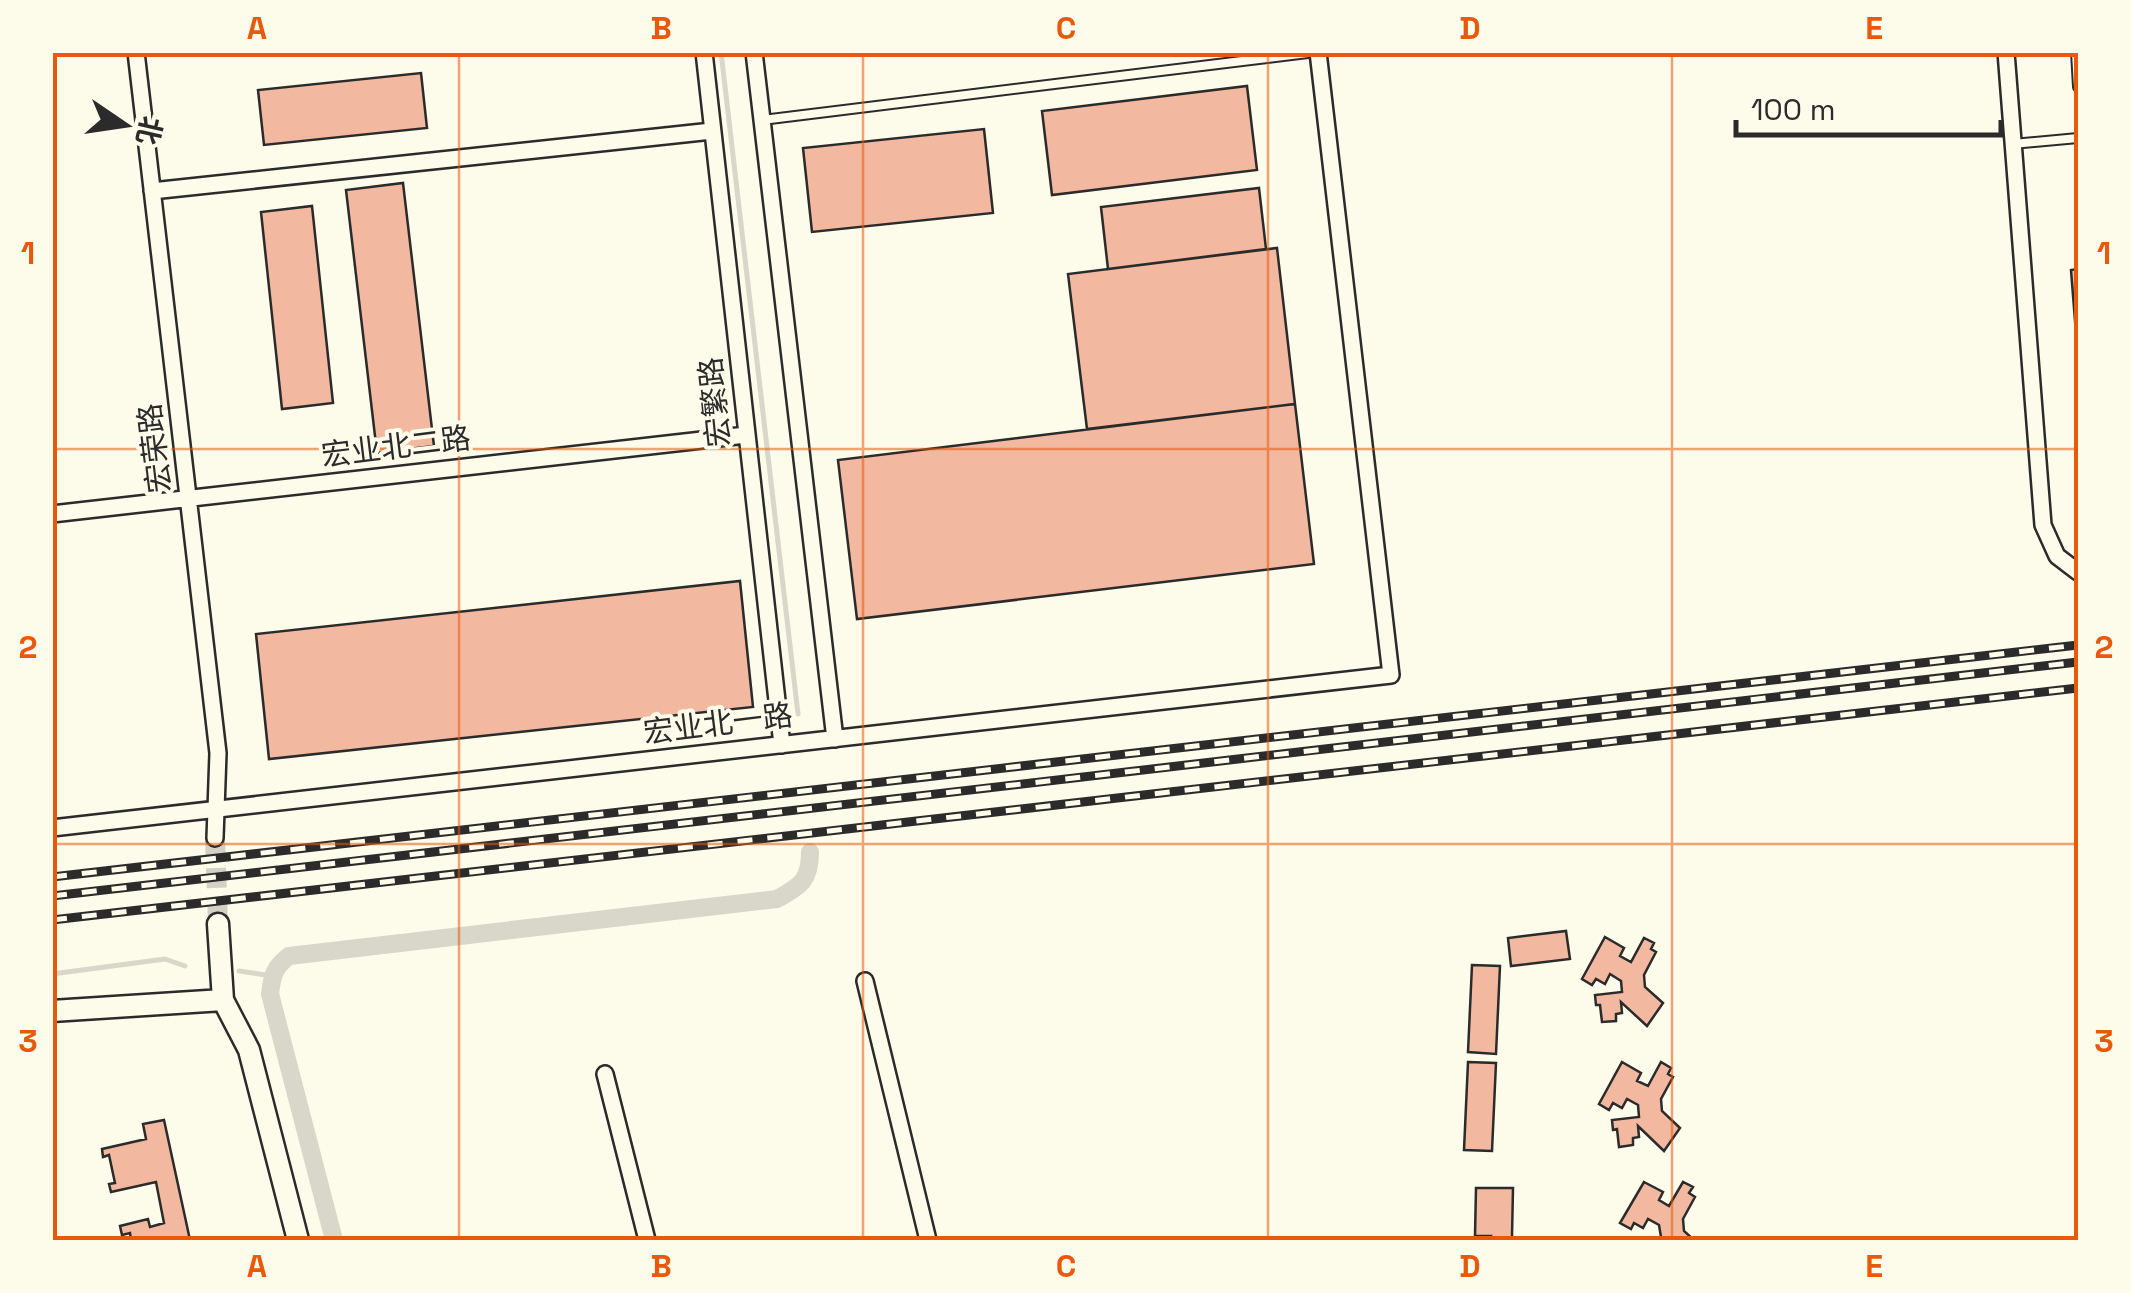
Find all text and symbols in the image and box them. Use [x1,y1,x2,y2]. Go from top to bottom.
text: A [247,8,267,48]
text: B [650,8,672,48]
text: C [1056,8,1076,48]
text: D [1459,8,1481,48]
text: E [1865,8,1883,48]
north arrow [75,75,175,175]
scale bar [1736,75,2001,137]
text: 100 m [1751,90,1836,129]
text: 北 [129,113,170,148]
text: 1 [21,233,35,273]
text: 1 [2097,233,2111,273]
street label: 宏繁路 [690,355,739,449]
street label: 宏荣路 [130,401,179,495]
street label: 宏业北二路 [319,418,473,475]
text: 2 [18,627,38,667]
text: 2 [2094,627,2114,667]
street label: 宏业北一路 [641,695,795,752]
text: 3 [18,1021,38,1061]
text: 3 [2094,1021,2114,1061]
text: A [247,1246,267,1286]
text: B [650,1246,672,1286]
text: C [1056,1246,1076,1286]
text: D [1459,1246,1481,1286]
text: E [1865,1246,1883,1286]

